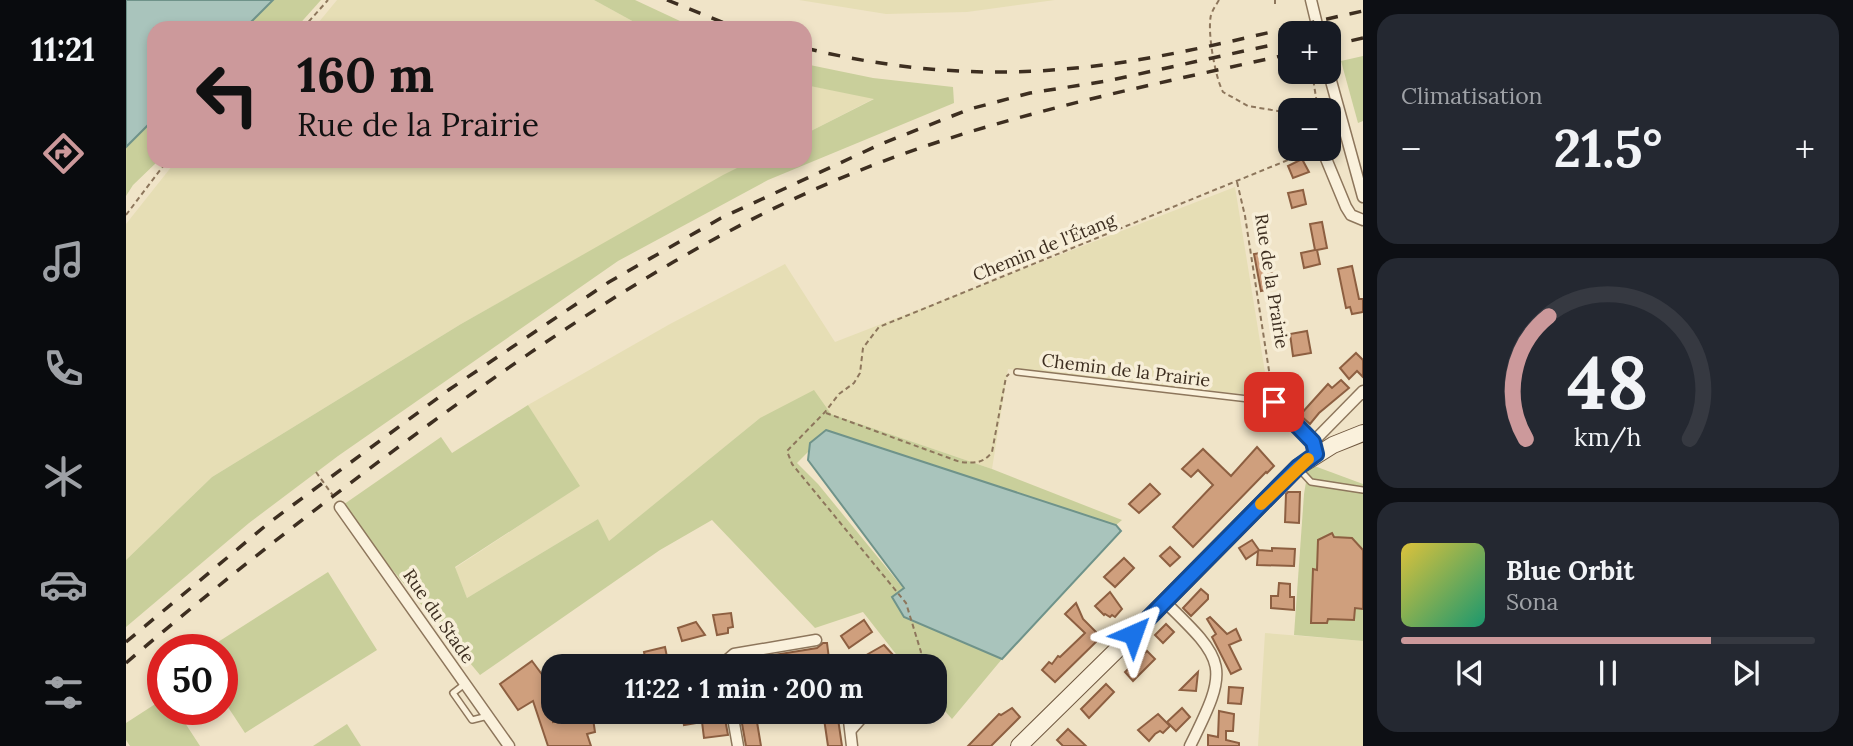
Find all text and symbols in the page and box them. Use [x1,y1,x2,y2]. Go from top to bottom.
map controls [1278,21,1341,161]
button: + [1278,21,1341,84]
text: 11:21 [31,29,95,70]
text: 160 m [297,43,434,105]
icon: left [182,49,273,140]
text: Climatisation [1401,81,1543,110]
button: − [1278,98,1341,161]
text: Rue de la Prairie [297,104,539,145]
text: 21.5° [1554,115,1662,181]
text: − [1401,125,1421,173]
text: + [1795,125,1815,173]
icon: directions [39,129,88,178]
street label: Chemin de l'Étang [969,207,1120,286]
street label: Rue de la Prairie [1250,212,1294,350]
icon: music [39,237,88,286]
text: 48 [1567,336,1649,429]
icon: phone [39,344,88,393]
street label: Chemin de la Prairie [1040,348,1212,392]
pin [1244,372,1304,432]
icon: arrive [1255,383,1293,421]
text: km/h [1574,421,1642,453]
icon: climate [39,452,88,501]
text: Blue Orbit [1506,554,1634,587]
icon: car [39,560,88,609]
street label: Rue du Stade [398,564,480,668]
text: Sona [1506,587,1558,616]
position arrow [1096,597,1170,671]
speed limit sign: 50 [147,634,238,725]
icon: previous [1451,654,1489,692]
icon: pause [1589,654,1627,692]
icon: next [1727,654,1765,692]
icon: filters [39,668,88,717]
text: 11:22 · 1 min · 200 m [625,672,863,705]

